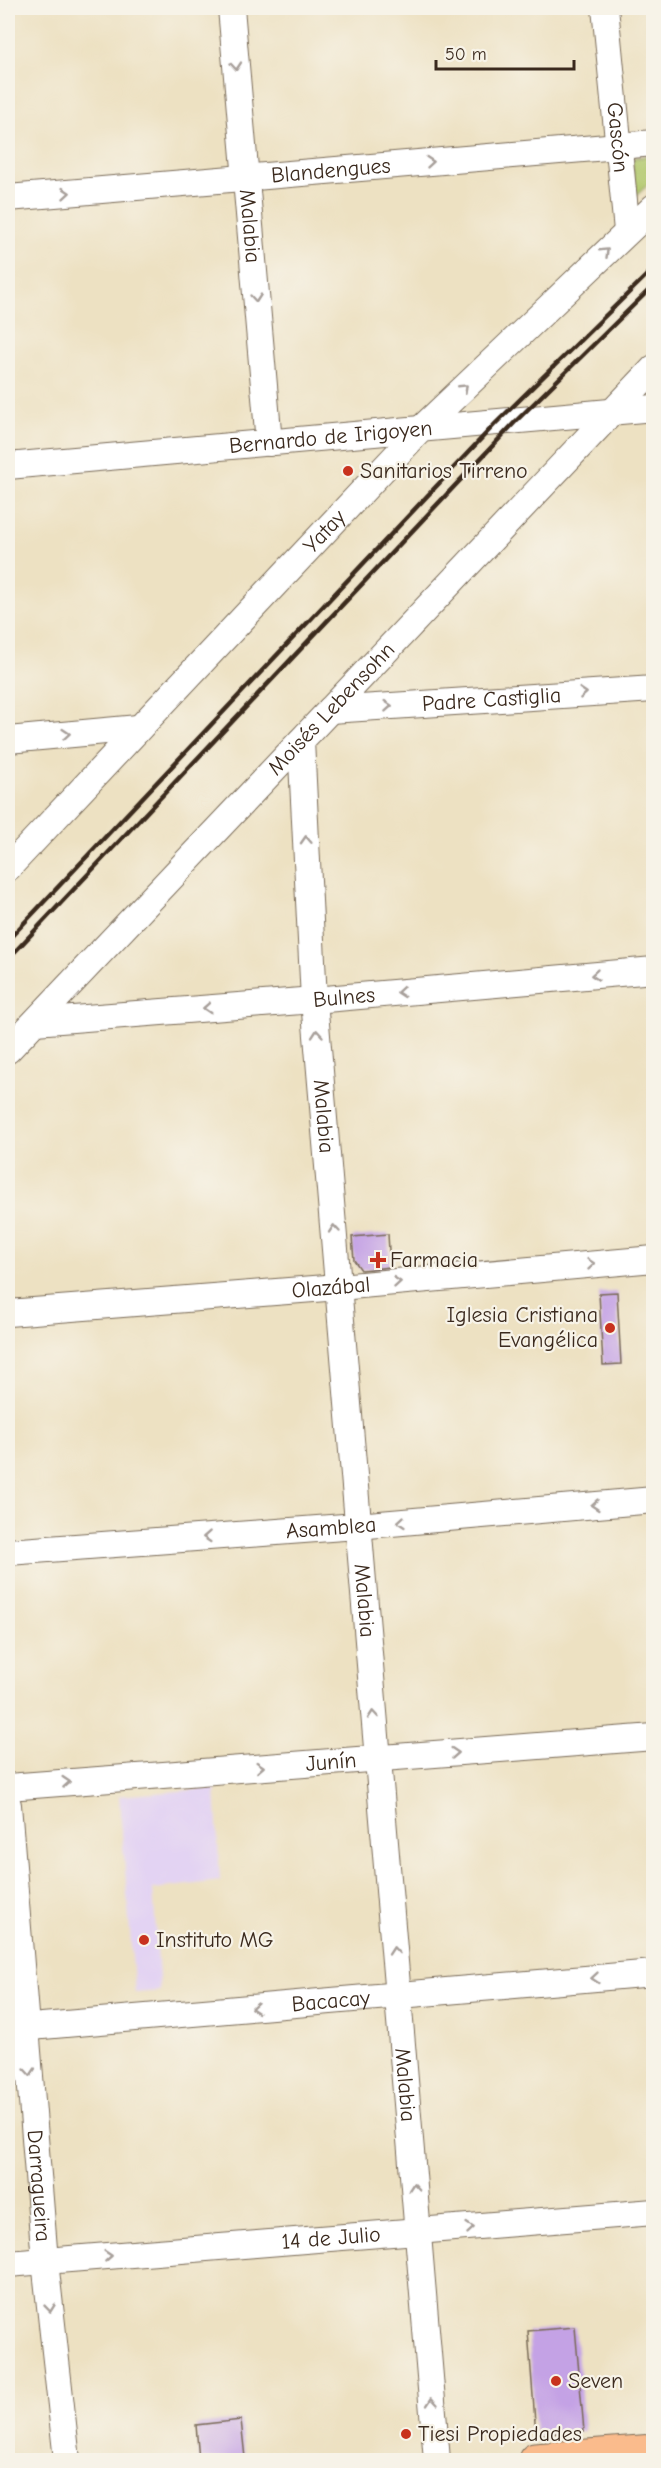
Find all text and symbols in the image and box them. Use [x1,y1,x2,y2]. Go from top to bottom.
scale bar [436,33,574,71]
text: 50 m [445,44,487,65]
one-way arrow [229,61,242,70]
street label: Gascón [601,101,634,174]
street label: Blandengues [270,152,392,189]
one-way arrow [425,156,434,169]
one-way arrow [61,187,70,200]
street label: Malabia [234,188,266,264]
one-way arrow [597,249,608,260]
one-way arrow [249,294,262,303]
one-way arrow [457,384,468,395]
street label: Bernardo de Irigoyen [228,415,433,459]
place label: Sanitarios Tirreno [360,458,528,484]
marker: Sanitarios Tirreno [341,464,355,478]
street label: Yatay [298,504,351,559]
street label: Moisés Lebensohn [262,637,400,781]
street label: Padre Castiglia [421,682,562,717]
one-way arrow [578,687,587,700]
one-way arrow [384,700,393,713]
one-way arrow [61,728,70,741]
one-way arrow [299,835,312,844]
one-way arrow [591,968,600,981]
street label: Bulnes [312,982,376,1013]
one-way arrow [396,985,406,998]
one-way arrow [202,1002,211,1015]
one-way arrow [311,1030,324,1039]
street label: Malabia [308,1078,340,1154]
one-way arrow [327,1224,340,1233]
place label: Farmacia [390,1247,478,1273]
marker: Farmacia [371,1253,385,1267]
one-way arrow [587,1258,596,1271]
street label: Olazábal [291,1271,371,1304]
one-way arrow [392,1276,401,1289]
place label: Iglesia Cristiana Evangélica [446,1302,598,1353]
marker: Iglesia Cristiana Evangélica [603,1321,617,1335]
one-way arrow [591,1498,600,1511]
street label: Asamblea [285,1511,377,1544]
one-way arrow [396,1516,405,1529]
one-way arrow [202,1531,211,1544]
street label: Malabia [349,1563,381,1639]
one-way arrow [367,1710,380,1719]
one-way arrow [450,1746,459,1759]
street label: Junín [305,1747,357,1777]
one-way arrow [256,1761,265,1774]
one-way arrow [61,1776,70,1789]
place label: Instituto MG [156,1927,274,1953]
marker: Instituto MG [137,1933,151,1947]
one-way arrow [388,1946,401,1955]
one-way arrow [591,1971,600,1984]
street label: Bacacay [290,1985,371,2017]
one-way arrow [250,2001,259,2014]
street label: Malabia [389,2047,421,2123]
one-way arrow [23,2068,36,2077]
street label: Darragueira [21,2129,56,2243]
one-way arrow [408,2182,421,2191]
street label: 14 de Julio [280,2221,382,2255]
one-way arrow [465,2221,474,2234]
one-way arrow [103,2250,112,2263]
one-way arrow [43,2304,56,2313]
place label: Seven [568,2368,623,2394]
marker: Seven [549,2374,563,2388]
one-way arrow [426,2398,439,2407]
place label: Tiesi Propiedades [418,2421,582,2447]
marker: Tiesi Propiedades [399,2427,413,2441]

